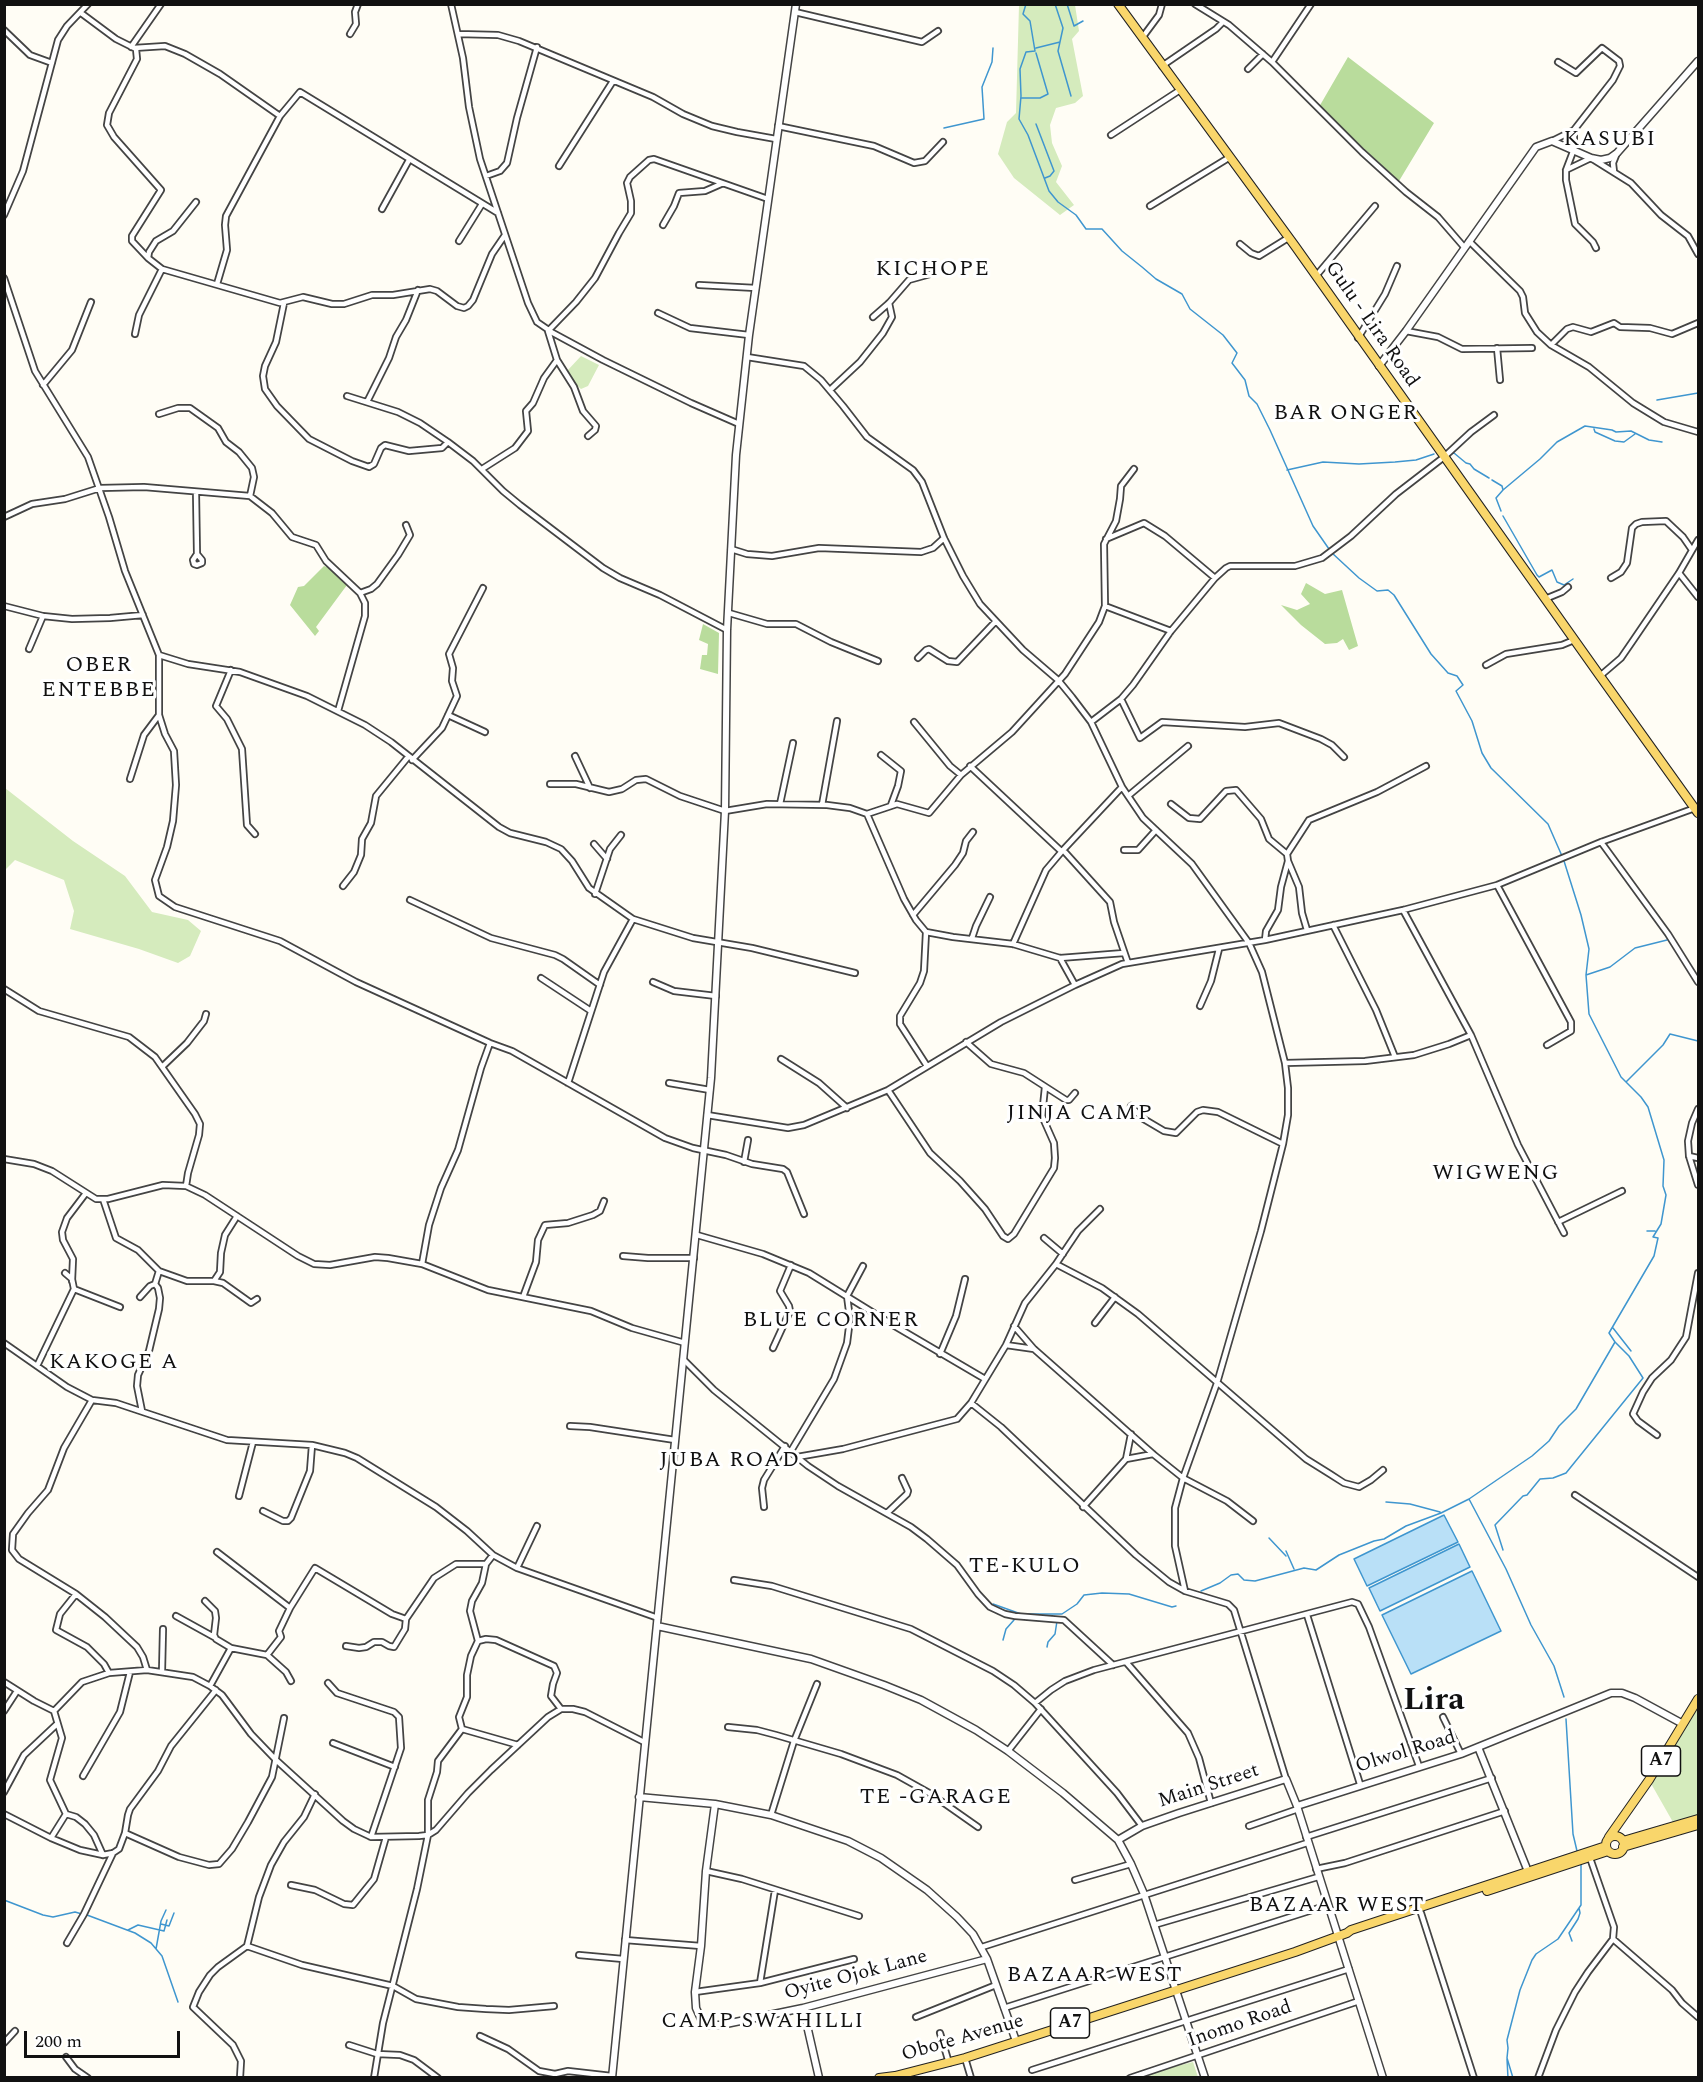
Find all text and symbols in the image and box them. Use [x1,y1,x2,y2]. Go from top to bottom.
district label: KASUBI [1563,128,1657,154]
street label: Gulu - Lira Road [1319,257,1423,393]
district label: KICHOPE [876,258,990,284]
district label: BAR ONGER [1273,402,1419,428]
district label: OBER ENTEBBE [42,654,156,706]
district label: JINJA CAMP [1007,1102,1153,1128]
district label: WIGWENG [1432,1162,1560,1188]
district label: BLUE CORNER [743,1309,919,1335]
district label: KAKOGE A [49,1351,179,1377]
district label: JUBA ROAD [659,1449,801,1475]
district label: TE-KULO [969,1555,1081,1581]
district label: Lira [1403,1684,1465,1722]
street label: Olwol Road [1353,1726,1459,1780]
road number: A7 [1642,1746,1680,1776]
street label: Main Street [1156,1759,1262,1815]
district label: TE -GARAGE [860,1786,1012,1812]
district label: BAZAAR WEST [1249,1894,1425,1920]
street label: Oyite Ojok Lane [782,1945,930,2007]
district label: BAZAAR WEST [1007,1964,1183,1990]
street label: Inomo Road [1185,1996,1295,2054]
road number: A7 [1050,2008,1090,2038]
district label: CAMP SWAHILLI [661,2010,865,2036]
street label: Obote Avenue [899,2010,1027,2068]
scale bar [27,2019,183,2057]
text: 200 m [35,2028,82,2055]

